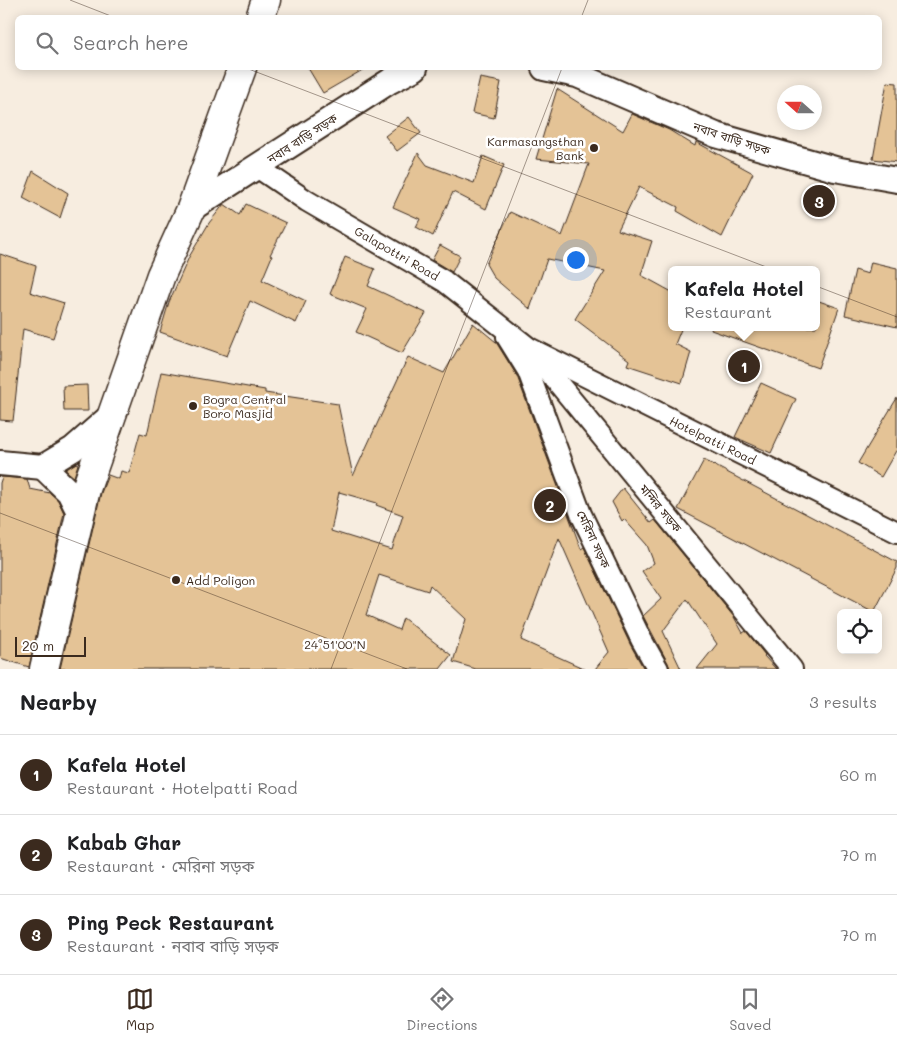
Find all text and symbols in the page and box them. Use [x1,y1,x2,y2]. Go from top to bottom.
search box [15,15,882,70]
icon: search [33,29,61,57]
text: Search here [73,30,189,55]
north arrow [777,85,822,130]
street label: নবাব বাড়ি সড়ক [263,109,340,167]
street label: নবাব বাড়ি সড়ক [690,118,773,158]
place label: Karmasangsthan Bank [487,133,584,163]
marker: Karmasangsthan Bank [588,142,600,154]
pin: 3 [803,182,835,220]
street label: Galapottri Road [352,222,443,284]
your location [563,247,589,273]
popup [668,266,820,331]
text: Kafela Hotel [685,276,803,301]
text: Restaurant [685,301,772,322]
pin: 1 [728,347,760,385]
place label: Bogra Central Boro Masjid [203,391,286,421]
marker: Bogra Central Boro Masjid [187,400,199,412]
street label: Hotelpatti Road [667,412,759,468]
street label: মন্দির সড়ক [636,480,686,535]
pin: 2 [534,486,566,524]
street label: মেরিনা সড়ক [574,508,614,571]
place label: Add Poligon [186,572,255,588]
marker: Add Poligon [170,574,182,586]
map controls [837,609,882,654]
button: locate [837,609,882,654]
scale bar [15,634,86,657]
text: 20 m [22,636,54,655]
text: 24°51'00"N [304,636,366,652]
text: Nearby [20,688,97,715]
text: 3 results [809,691,877,712]
text: Kafela Hotel [67,752,186,777]
text: 1 [32,764,40,785]
text: 60 m [840,764,877,785]
text: Restaurant · Hotelpatti Road [67,777,297,798]
text: Kabab Ghar [67,830,181,855]
text: 2 [32,844,40,865]
text: 70 m [840,844,877,865]
text: Restaurant · মেরিনা সড়ক [67,855,254,876]
text: Ping Peck Restaurant [67,910,274,935]
text: 3 [31,924,41,945]
text: 70 m [840,924,877,945]
text: Restaurant · নবাব বাড়ি সড়ক [67,935,279,956]
tab: Map [126,985,154,1034]
tab: Directions [406,985,478,1034]
tab: Saved [729,985,771,1034]

